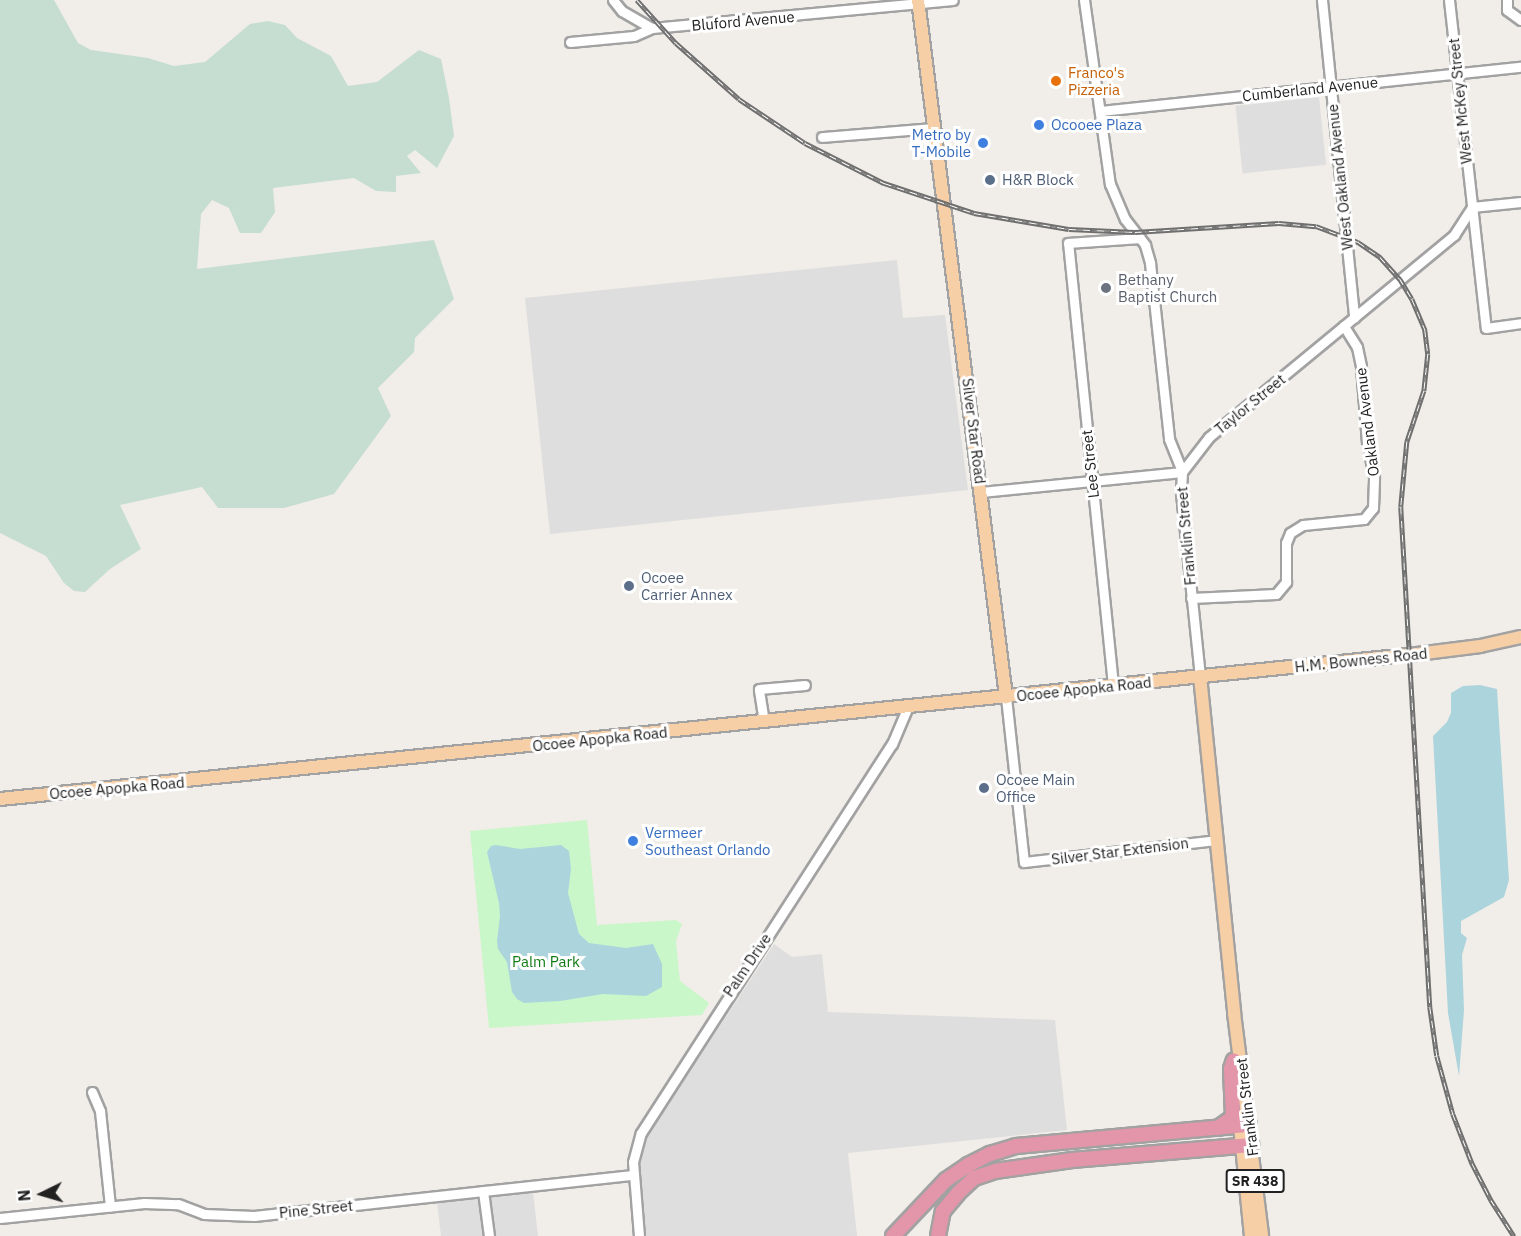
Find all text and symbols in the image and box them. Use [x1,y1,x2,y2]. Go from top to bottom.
street label: Bluford Avenue [691,8,795,34]
street label: West McKey Street [1444,37,1476,165]
place label: Franco's Pizzeria [1068,63,1125,98]
street label: Cumberland Avenue [1241,73,1379,105]
marker: Franco's Pizzeria [1049,74,1063,88]
street label: West Oakland Avenue [1323,103,1357,251]
place label: Ocooee Plaza [1051,116,1142,134]
marker: Ocooee Plaza [1032,118,1046,132]
place label: Metro by T-Mobile [912,125,971,160]
marker: Metro by T-Mobile [976,136,990,150]
place label: H&R Block [1002,171,1074,189]
marker: H&R Block [983,173,997,187]
place label: Bethany Baptist Church [1118,270,1217,305]
marker: Bethany Baptist Church [1099,281,1113,295]
street label: Oakland Avenue [1351,367,1383,477]
street label: Taylor Street [1211,370,1289,438]
street label: Silver Star Road [959,377,989,485]
street label: Lee Street [1077,429,1103,499]
street label: Franklin Street [1173,486,1199,586]
place label: Ocoee Carrier Annex [641,568,733,603]
marker: Ocoee Carrier Annex [622,579,636,593]
street label: H.M. Bowness Road [1294,644,1428,676]
street label: Ocoee Apopka Road [1016,673,1152,705]
street label: Ocoee Apopka Road [532,723,668,755]
place label: Ocoee Main Office [996,770,1075,805]
street label: Ocoee Apopka Road [49,773,185,803]
marker: Ocoee Main Office [977,781,991,795]
place label: Vermeer Southeast Orlando [645,823,771,858]
marker: Vermeer Southeast Orlando [626,834,640,848]
street label: Silver Star Extension [1050,834,1190,868]
street label: Palm Drive [719,930,775,1000]
park label: Palm Park [512,953,580,971]
street label: Franklin Street [1232,1057,1262,1157]
north arrow [12,1164,72,1224]
road number: SR 438 [1225,1170,1285,1192]
text: N [14,1189,35,1202]
street label: Pine Street [278,1196,354,1222]

